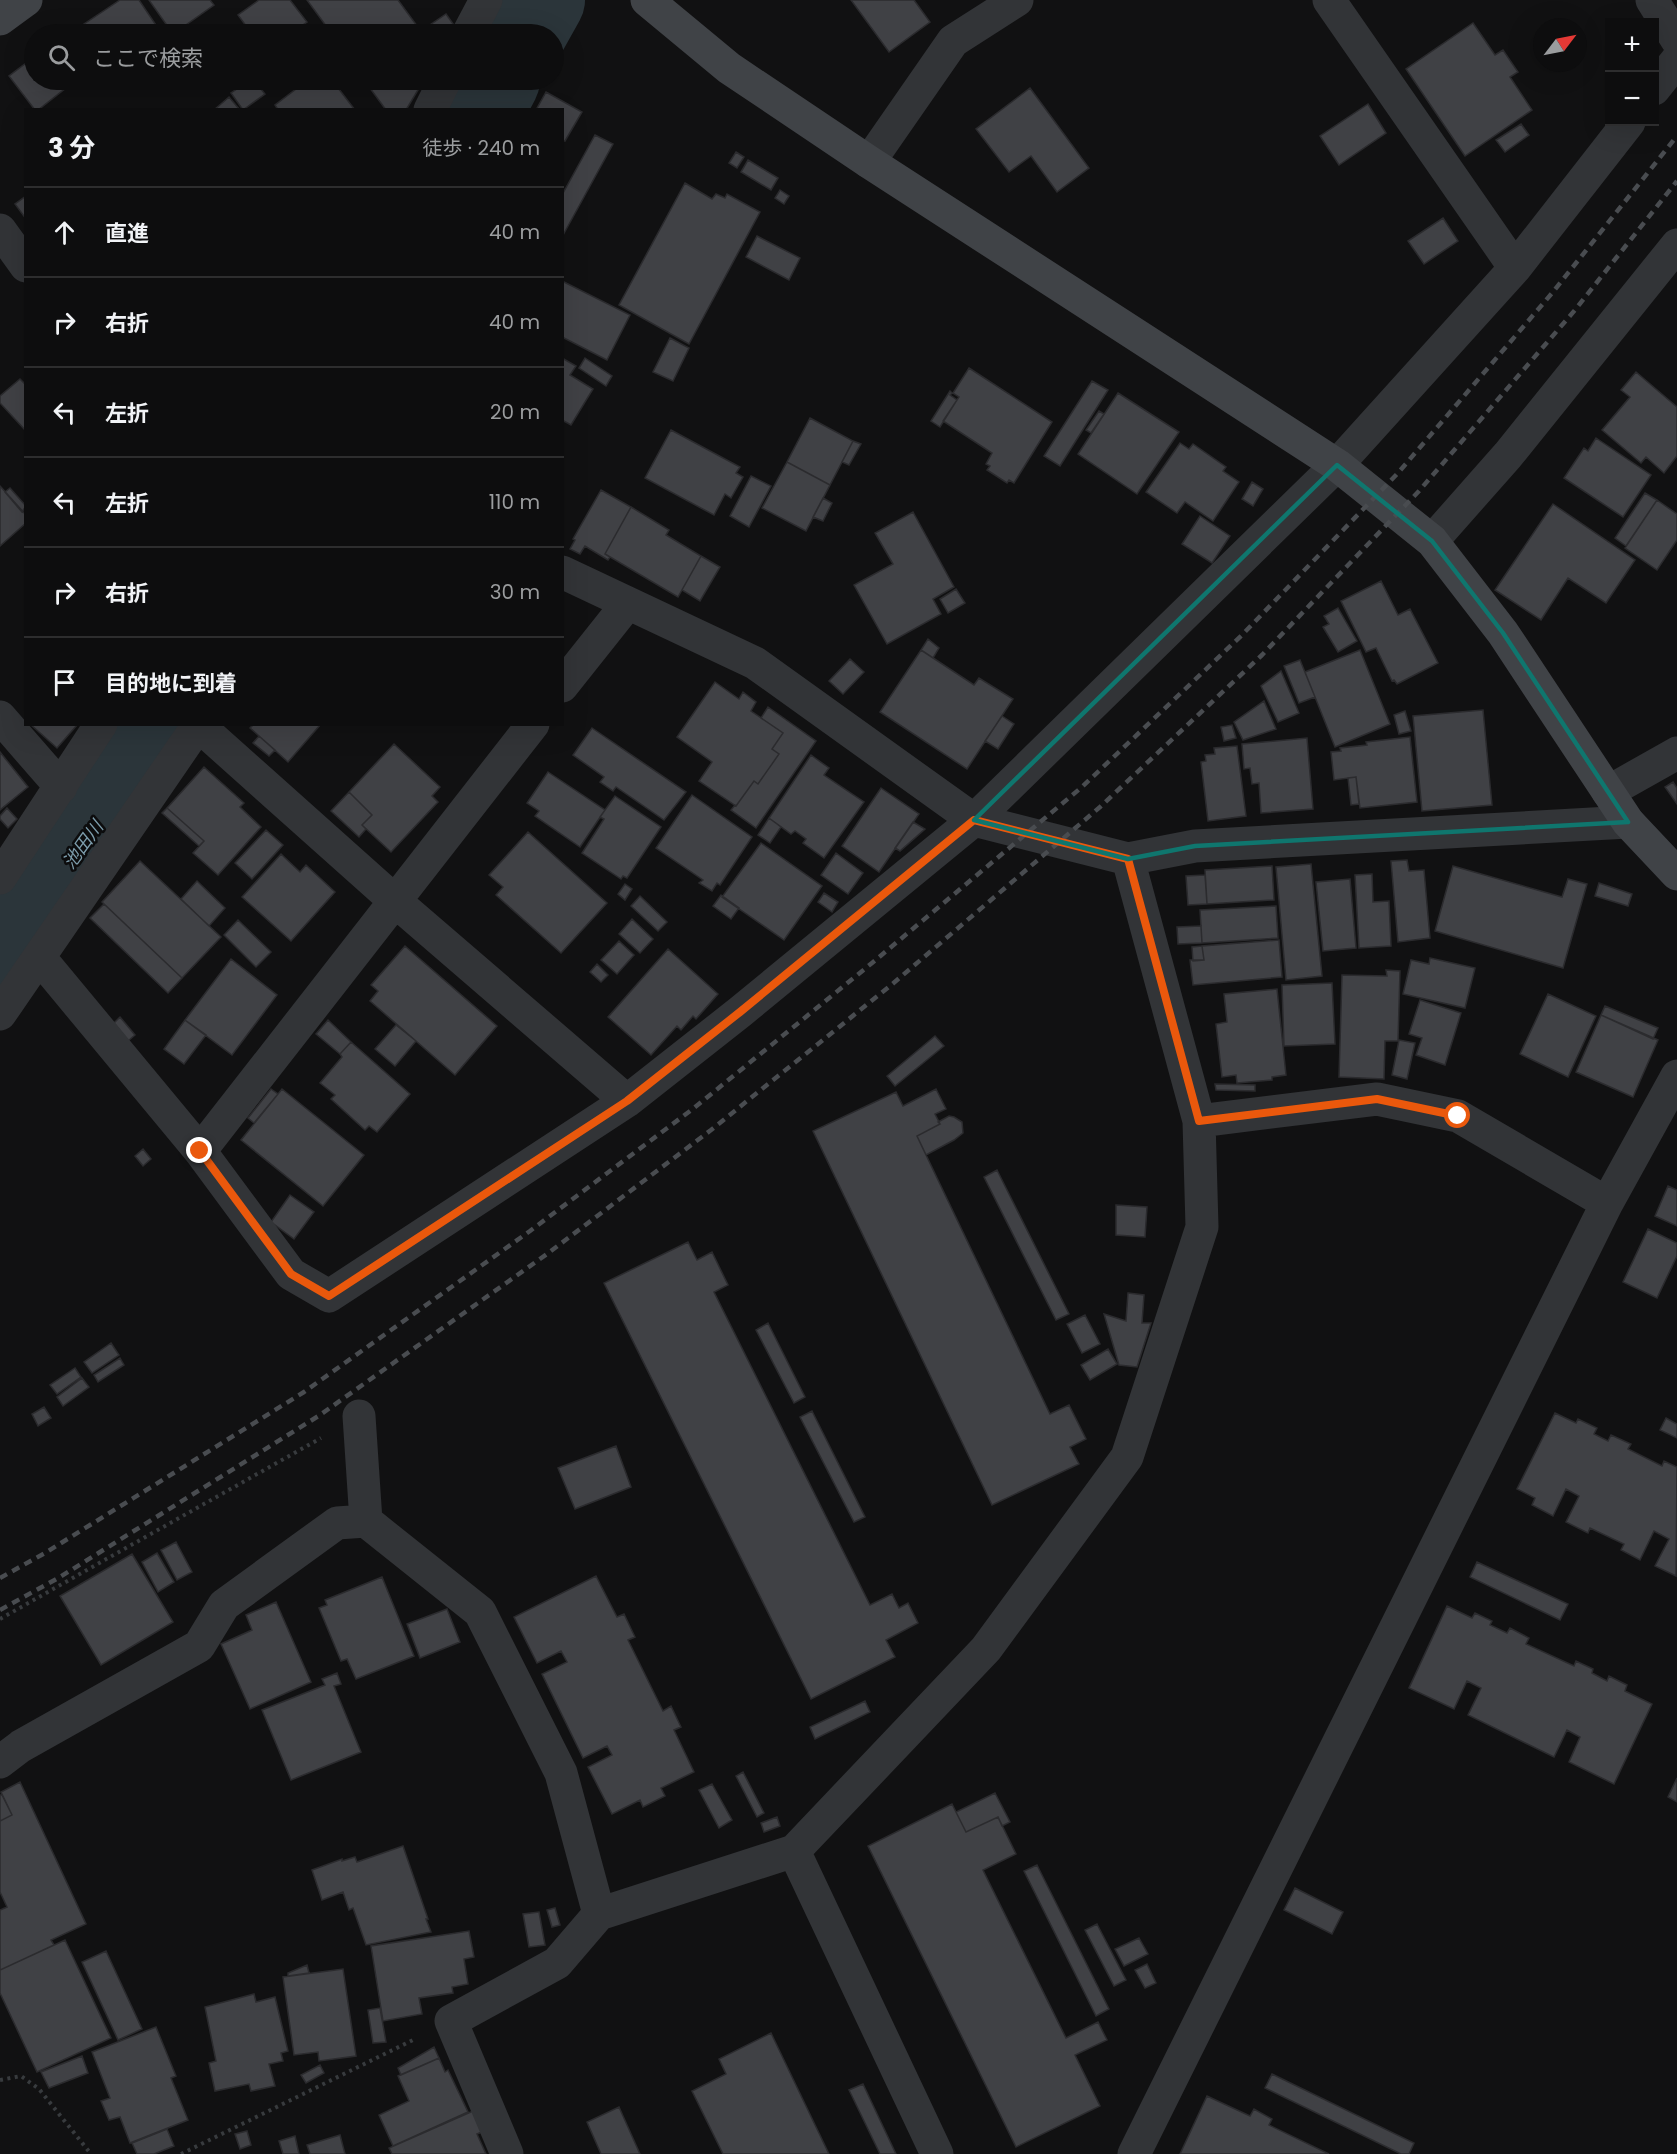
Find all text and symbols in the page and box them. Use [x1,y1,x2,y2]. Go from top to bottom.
north arrow [1533,18,1587,72]
map controls [1605,18,1659,126]
button: + [1605,18,1659,72]
search box [24,24,564,90]
icon: search [45,41,78,74]
text: ここで検索 [93,43,203,74]
button: − [1605,72,1659,126]
text: 3 分 [48,130,95,166]
text: 徒歩 · 240 m [423,134,540,162]
icon: ahead [48,216,81,249]
text: 直進 [105,218,149,249]
text: 40 m [489,218,540,246]
icon: right [48,306,81,339]
text: 右折 [105,308,149,339]
text: 40 m [489,308,540,336]
icon: left [48,396,81,429]
text: 左折 [105,398,149,429]
text: 20 m [490,398,540,426]
icon: left [48,486,81,519]
text: 左折 [105,488,149,519]
text: 110 m [489,488,540,516]
icon: right [48,576,81,609]
text: 右折 [105,578,149,609]
text: 30 m [490,578,540,606]
icon: arrive [48,666,81,699]
text: 目的地に到着 [105,668,237,699]
water label: 池田川 [57,814,110,874]
route start [1444,1102,1470,1128]
route end [186,1137,212,1163]

